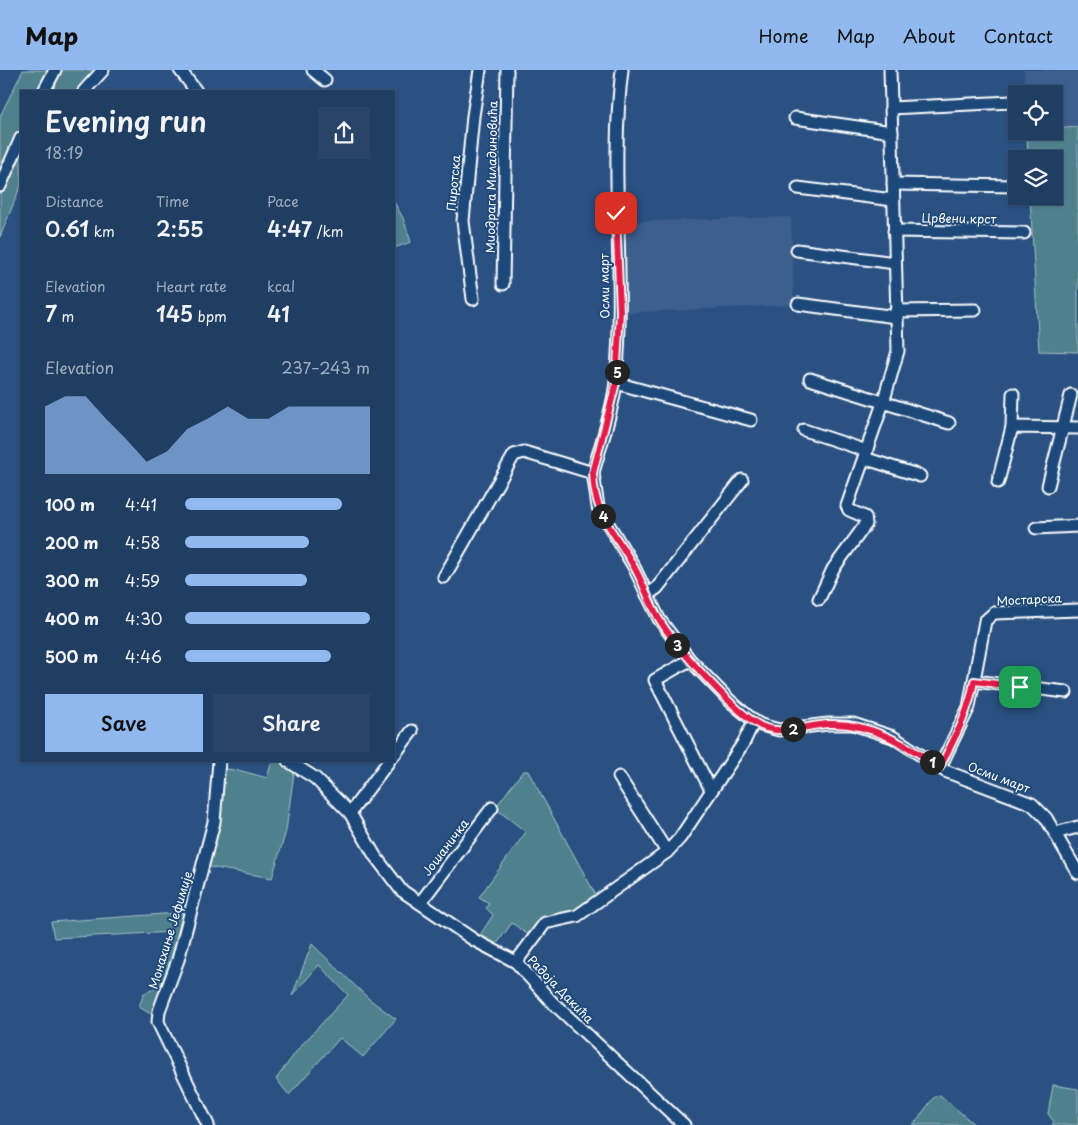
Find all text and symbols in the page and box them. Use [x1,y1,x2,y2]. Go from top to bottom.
text: Map [25,17,78,53]
text: Home [758,22,808,49]
text: Map [836,22,875,49]
text: About [903,22,955,49]
text: Contact [983,22,1053,49]
map controls [1008,85,1063,205]
button: locate [1008,85,1063,140]
text: Evening run [45,99,207,142]
street label: Миодрага Миладиновића [481,100,501,253]
button: share [318,107,370,159]
text: 18:19 [45,140,83,164]
button: layers [1008,150,1063,205]
street label: Пиротска [442,154,464,212]
text: Distance [45,191,104,212]
text: Time [156,191,189,212]
text: Pace [267,191,299,212]
pin [595,192,637,234]
icon: check [602,199,630,227]
street label: Црвени крст [921,208,997,228]
text: 0.61 [45,212,89,244]
text: 2:55 [156,212,204,244]
text: 4:47 [267,212,312,244]
text: km [89,221,115,242]
text: /km [312,221,344,242]
street label: Осми март [594,253,614,319]
text: Elevation [45,276,105,297]
text: Heart rate [156,276,227,297]
text: kcal [267,276,295,297]
text: 7 [45,297,57,329]
text: 145 [156,297,193,329]
text: 41 [267,297,290,329]
text: m [57,306,74,327]
text: bpm [193,306,227,327]
text: Elevation [45,355,114,379]
text: 237–243 m [281,355,370,379]
pin: 5 [604,360,630,384]
text: 5 [613,362,622,383]
text: 100 m [45,492,95,516]
text: 4:41 [125,492,157,516]
pin: 4 [590,504,616,528]
text: 4 [599,506,608,527]
text: 200 m [45,530,99,554]
text: 4:58 [125,530,160,554]
text: 300 m [45,568,99,592]
text: 4:59 [125,568,160,592]
street label: Мостарска [996,588,1063,610]
text: 400 m [45,606,99,630]
text: 4:30 [125,606,162,630]
pin: 3 [664,632,690,658]
text: 3 [673,635,682,656]
text: 500 m [45,644,98,668]
text: 4:46 [125,644,162,668]
pin [999,666,1041,708]
icon: arrive [1006,673,1034,701]
button: Save [45,694,203,752]
button: Share [213,694,370,752]
pin: 2 [780,716,806,742]
text: 2 [789,719,798,740]
pin: 1 [920,750,944,774]
text: 1 [929,752,936,773]
street label: Осми март [965,757,1033,797]
street label: Јошаничка [418,814,473,879]
street label: Монахиње Јефимије [144,869,196,991]
street label: Радоја Дакића [524,951,598,1027]

